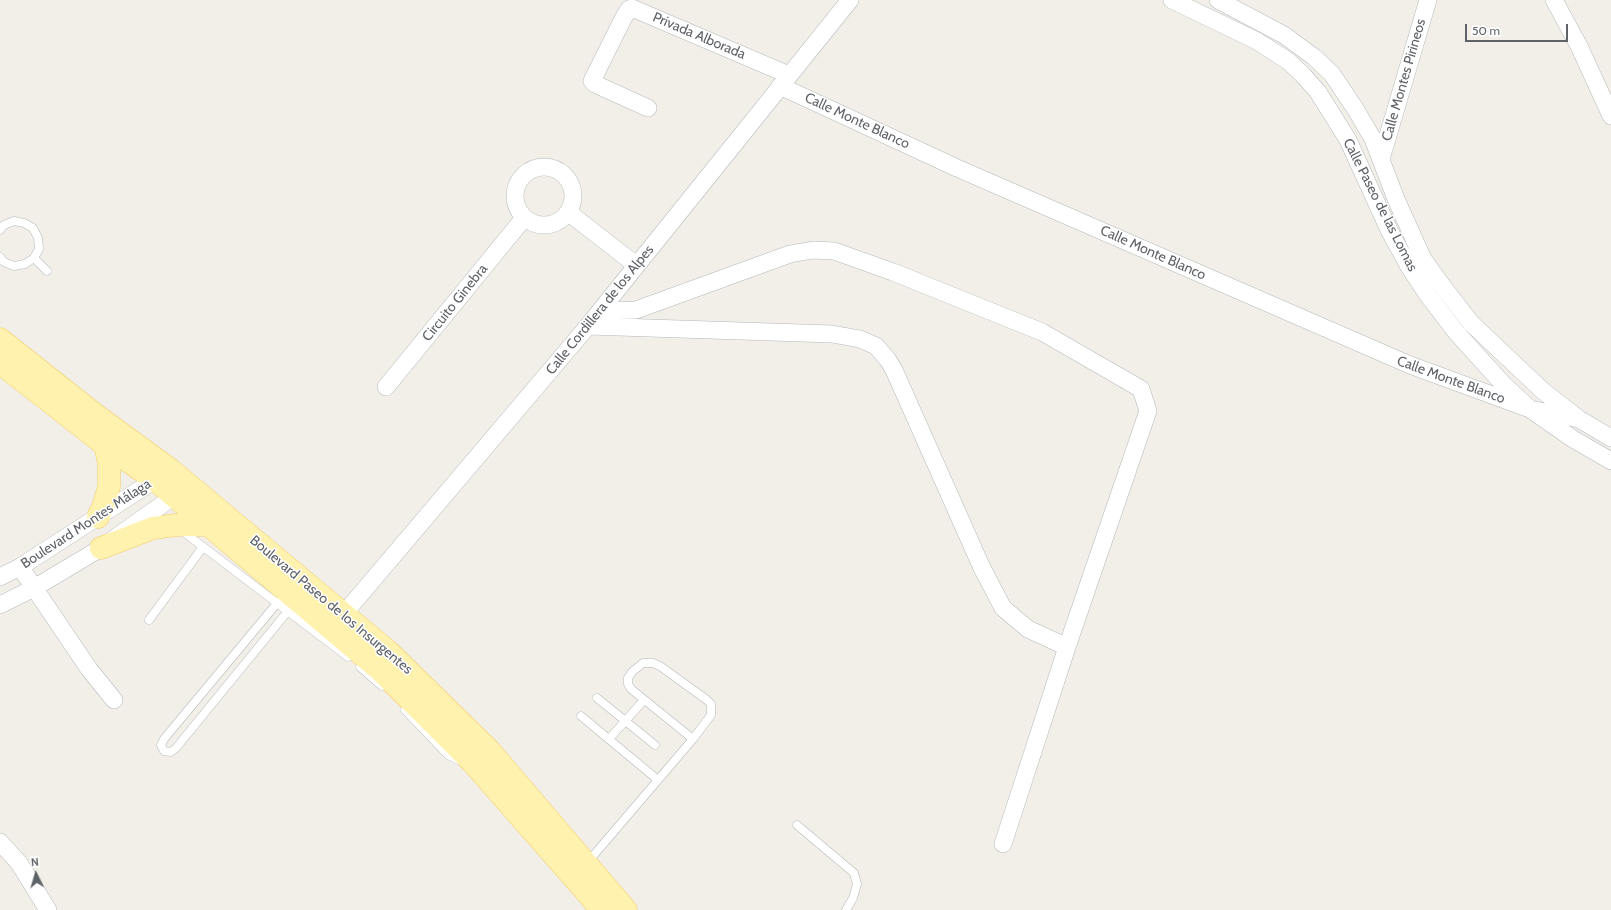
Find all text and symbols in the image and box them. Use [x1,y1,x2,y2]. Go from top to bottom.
street label: Privada Alborada [650,9,748,63]
scale bar [1467,16,1570,42]
street label: Calle Montes Pirineos [1379,17,1429,143]
text: 50 m [1472,23,1500,38]
street label: Calle Monte Blanco [802,89,912,153]
street label: Calle Paseo de las Lomas [1339,136,1421,274]
street label: Calle Monte Blanco [1098,222,1208,284]
street label: Calle Cordillera de los Alpes [543,242,657,378]
street label: Circuito Ginebra [419,261,491,345]
street label: Calle Monte Blanco [1395,353,1507,407]
street label: Boulevard Montes Málaga [18,476,154,572]
street label: Boulevard Paseo de los Insurgentes [246,532,416,678]
north arrow [16,854,56,894]
text: N [30,855,39,869]

